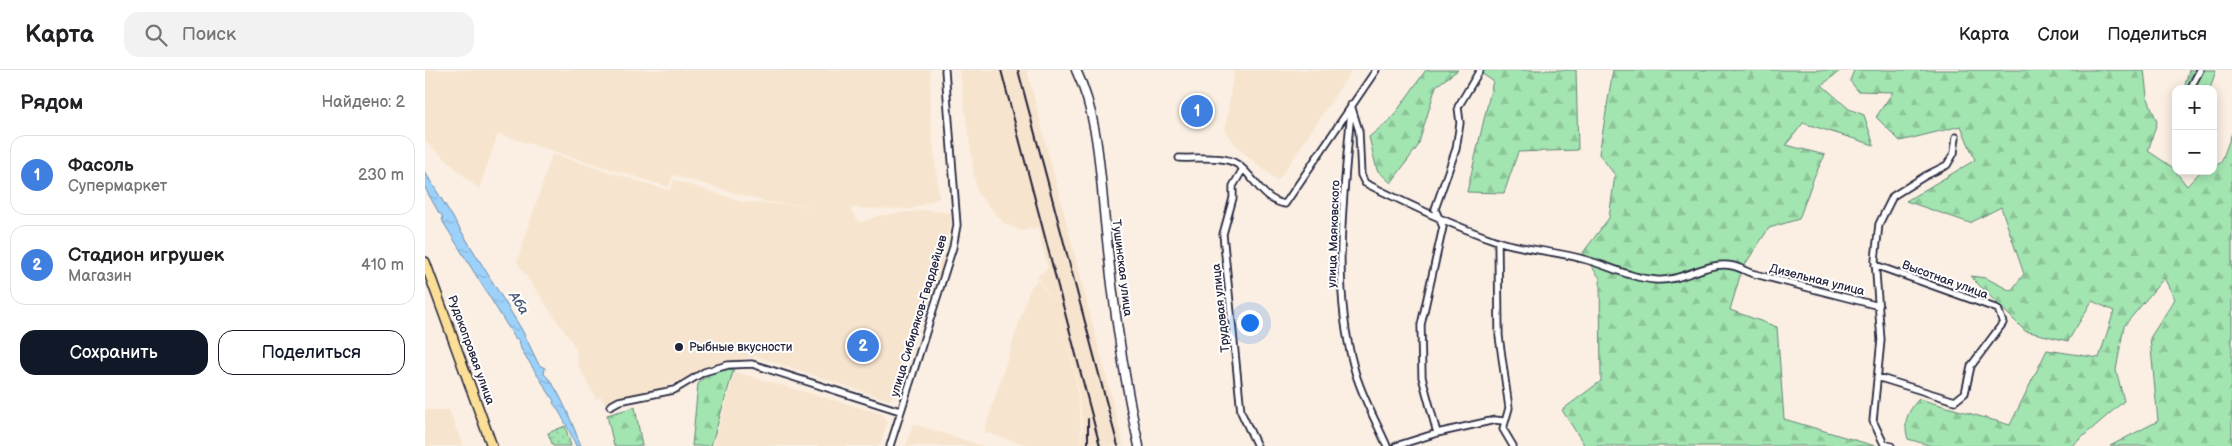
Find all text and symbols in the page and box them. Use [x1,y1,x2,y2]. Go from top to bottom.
search box [124,12,474,57]
text: Карта [25,20,94,49]
icon: search [142,21,170,49]
text: Поиск [182,23,236,46]
text: Карта [1959,24,2009,45]
text: Слои [2037,24,2079,45]
text: Поделиться [2107,24,2207,45]
map controls [2172,85,2217,175]
button: + [2172,85,2217,130]
text: Рядом [20,90,83,115]
pin: 1 [1181,92,1213,130]
text: Найдено: 2 [321,93,405,112]
button: − [2172,130,2217,175]
text: Фасоль [68,154,134,177]
text: 1 [34,166,40,185]
text: 230 m [358,166,404,185]
text: Супермаркет [68,177,167,196]
street label: улица Маяковского [1325,180,1343,288]
street label: Тушинская улица [1109,219,1135,317]
street label: улица Сибиряков-Гвардейцев [887,233,951,399]
text: Стадион игрушек [68,244,224,267]
text: 2 [32,256,42,275]
text: 410 m [361,256,404,275]
street label: Высотная улица [1900,257,1990,303]
street label: Дизельная улица [1768,261,1866,299]
street label: Трудовая улица [1209,263,1233,353]
text: Магазин [68,267,132,286]
water label: Аба [505,287,533,318]
street label: Рудокопровая улица [444,293,498,407]
your location [1237,310,1263,336]
pin: 2 [847,327,879,365]
button: Сохранить [20,330,208,375]
button: Поделиться [218,330,405,375]
place label: Рыбные вкусности [689,340,792,355]
marker: Рыбные вкусности [673,341,685,353]

